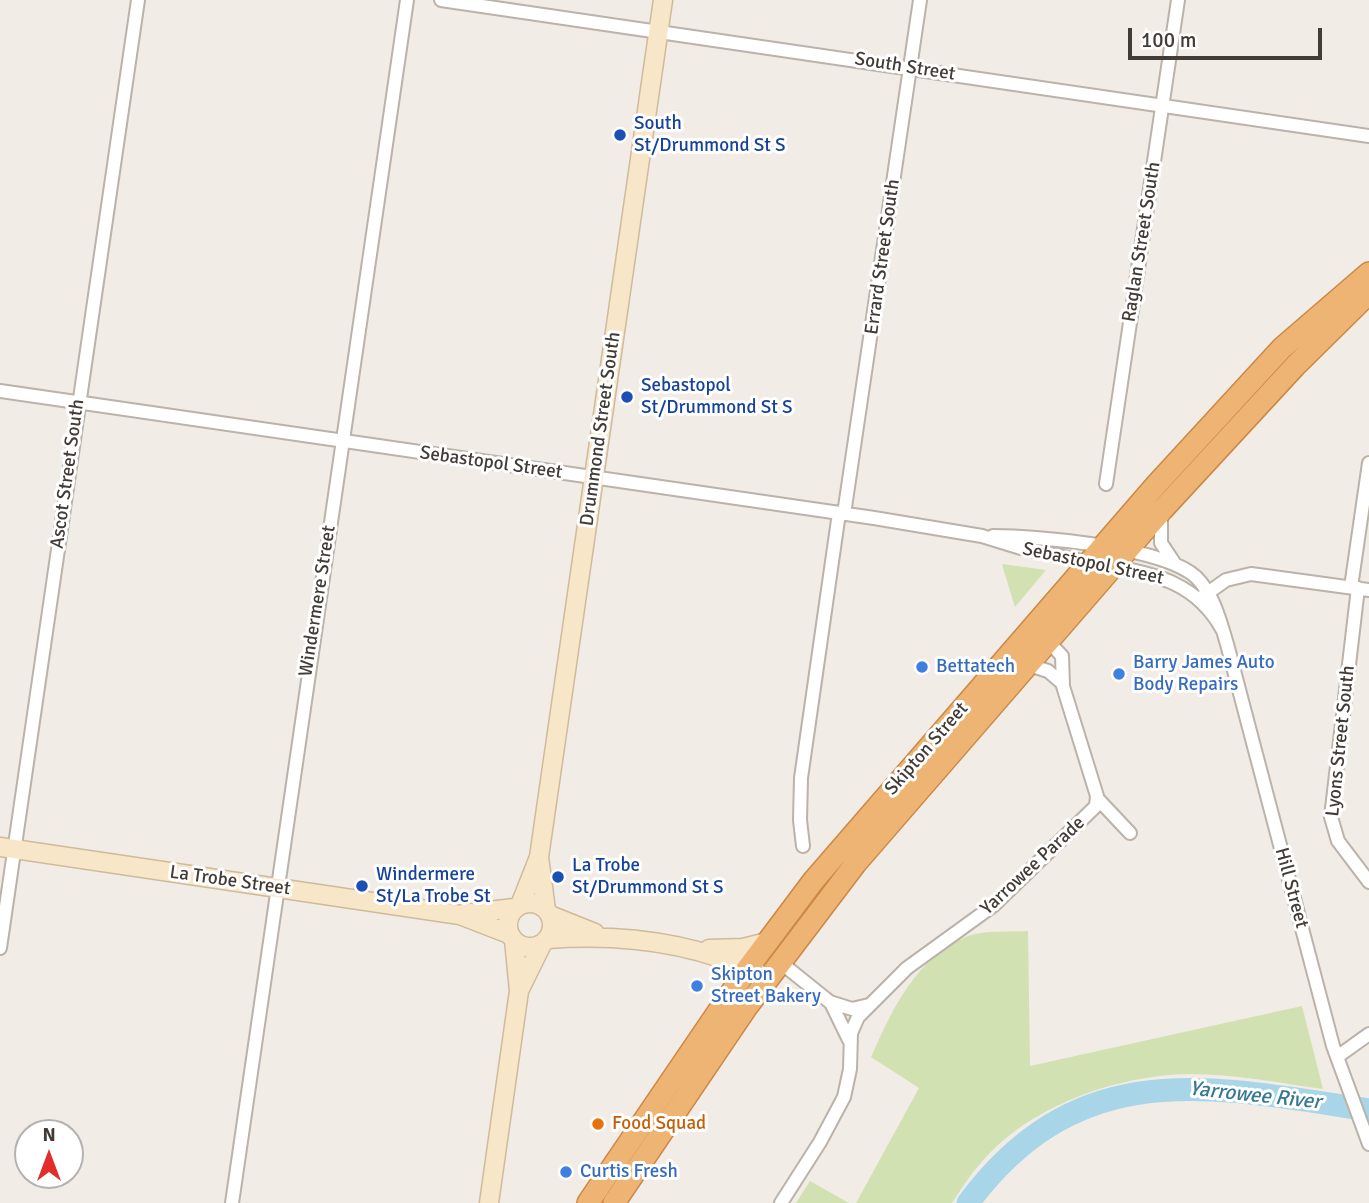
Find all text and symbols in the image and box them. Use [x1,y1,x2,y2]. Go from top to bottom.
scale bar [1131,14,1325,58]
text: 100 m [1141,27,1196,53]
street label: South Street [853,48,957,86]
place label: South St/Drummond St S [634,113,786,157]
marker: South St/Drummond St S [612,127,628,143]
street label: Raglan Street South [1118,160,1166,324]
street label: Errard Street South [861,178,905,336]
street label: Drummond Street South [576,330,626,528]
place label: Sebastopol St/Drummond St S [641,375,793,419]
marker: Sebastopol St/Drummond St S [619,389,635,405]
street label: Ascot Street South [46,398,90,550]
street label: Sebastopol Street [418,442,564,484]
street label: Windermere Street [295,524,341,678]
street label: Sebastopol Street [1020,538,1166,590]
place label: Barry James Auto Body Repairs [1133,652,1275,696]
place label: Bettatech [936,656,1015,678]
marker: Bettatech [914,659,930,675]
street label: Lyons Street South [1322,664,1360,818]
marker: Barry James Auto Body Repairs [1111,666,1127,682]
street label: Skipton Street [880,698,974,800]
street label: Yarrowee Parade [976,812,1090,920]
street label: Hill Street [1269,845,1313,931]
place label: La Trobe St/Drummond St S [572,855,724,899]
street label: La Trobe Street [168,861,292,901]
place label: Windermere St/La Trobe St [376,864,491,908]
marker: La Trobe St/Drummond St S [550,869,566,885]
marker: Windermere St/La Trobe St [354,878,370,894]
place label: Skipton Street Bakery [711,964,821,1008]
marker: Skipton Street Bakery [689,978,705,994]
water label: Yarrowee River [1188,1077,1322,1115]
place label: Food Squad [612,1113,706,1135]
marker: Food Squad [590,1116,606,1132]
north arrow [14,1119,84,1189]
text: N [42,1123,56,1147]
place label: Curtis Fresh [580,1161,678,1183]
marker: Curtis Fresh [558,1164,574,1180]

